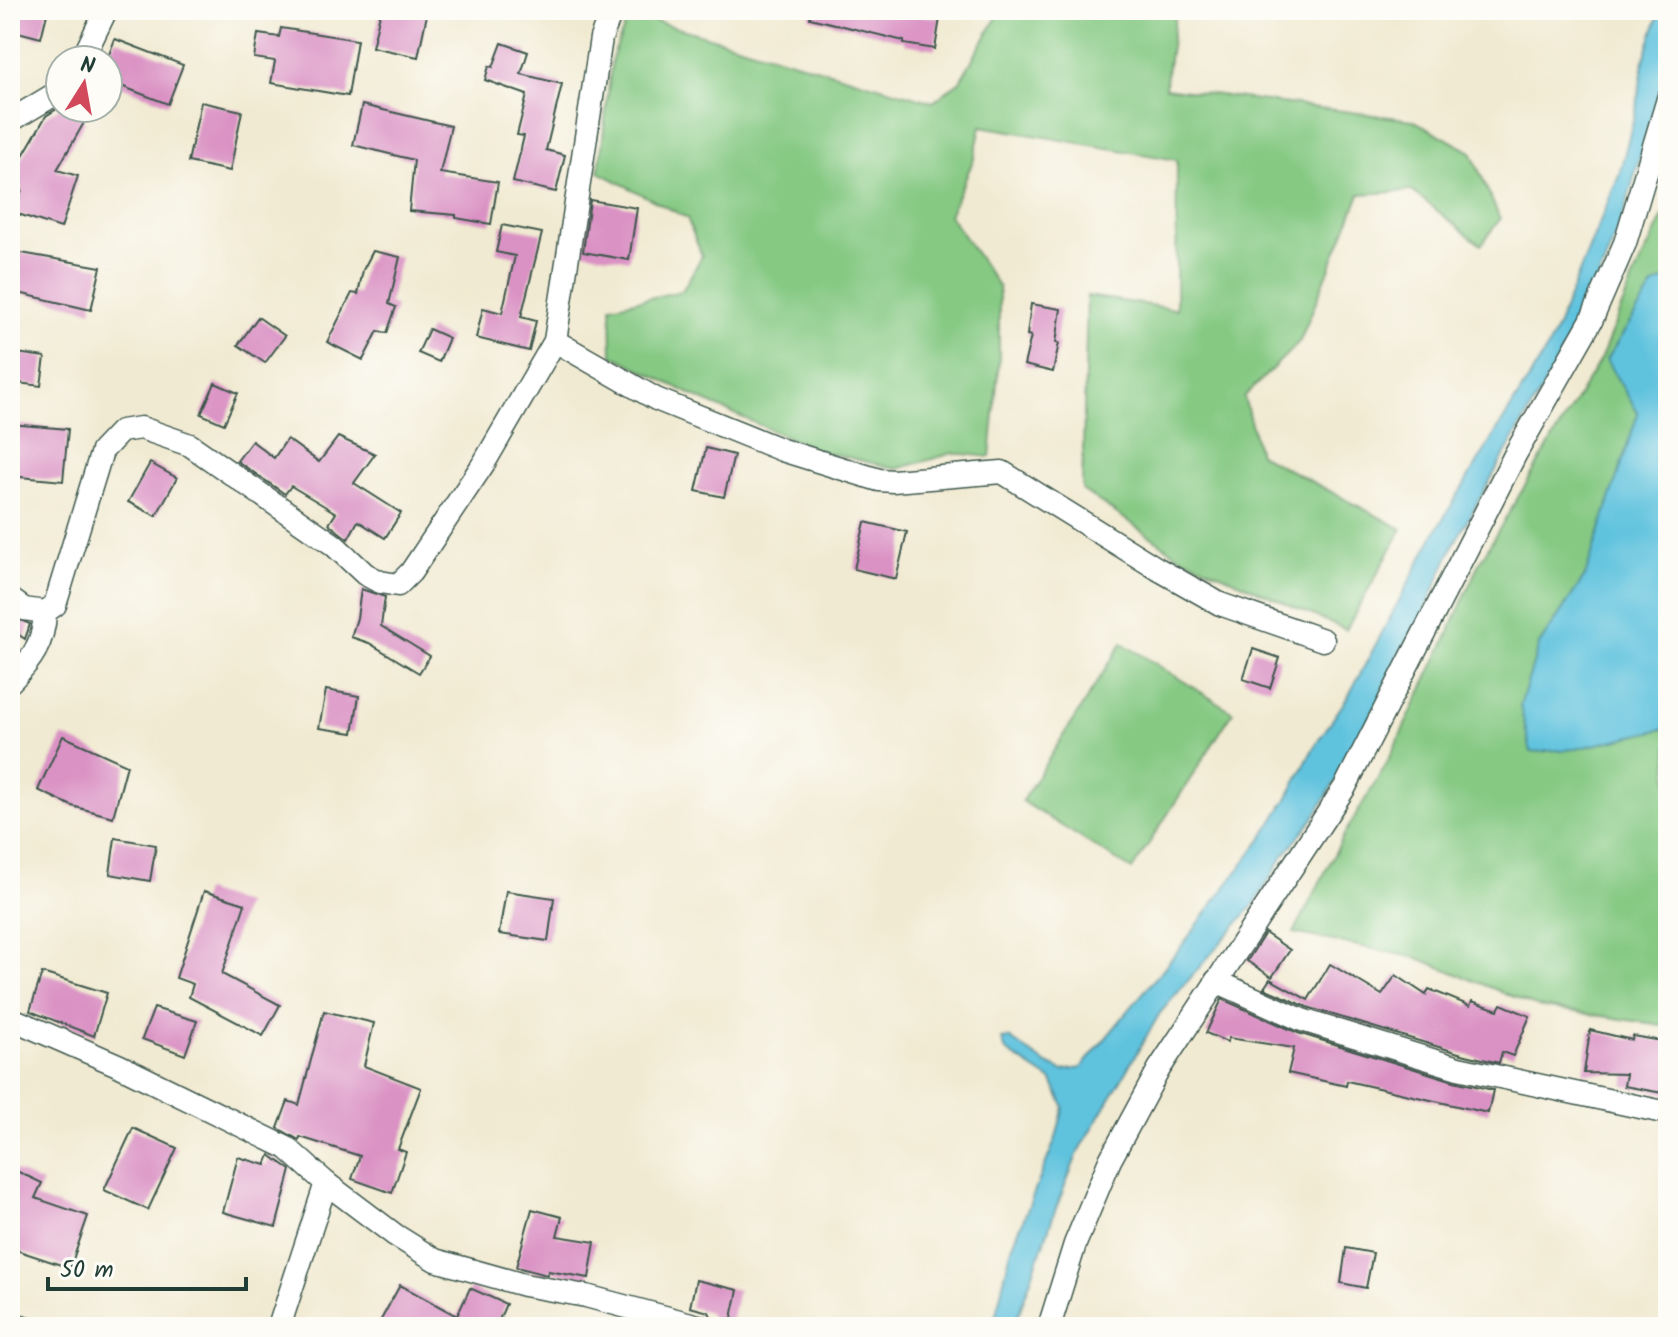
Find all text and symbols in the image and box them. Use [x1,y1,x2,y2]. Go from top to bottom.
north arrow [44,44,124,124]
text: N [77,48,98,85]
scale bar [48,1241,246,1291]
text: 50 m [60,1251,114,1290]

